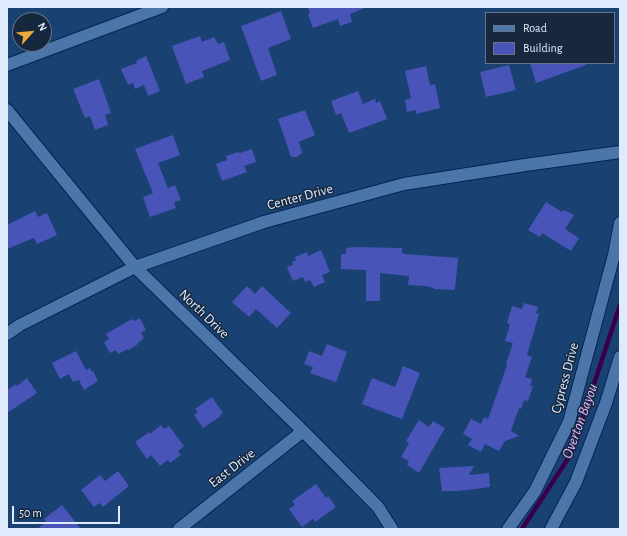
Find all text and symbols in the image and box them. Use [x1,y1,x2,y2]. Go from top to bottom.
north arrow [12,12,52,52]
legend [485,12,615,64]
text: N [36,21,49,33]
text: Road [523,22,547,34]
text: Building [523,42,563,54]
street label: Center Drive [265,180,335,214]
street label: North Drive [175,286,233,342]
street label: Cypress Drive [547,341,583,415]
water label: Overton Bayou [558,381,602,461]
street label: East Drive [206,445,258,491]
scale bar [14,498,122,524]
text: 50 m [19,507,42,519]

